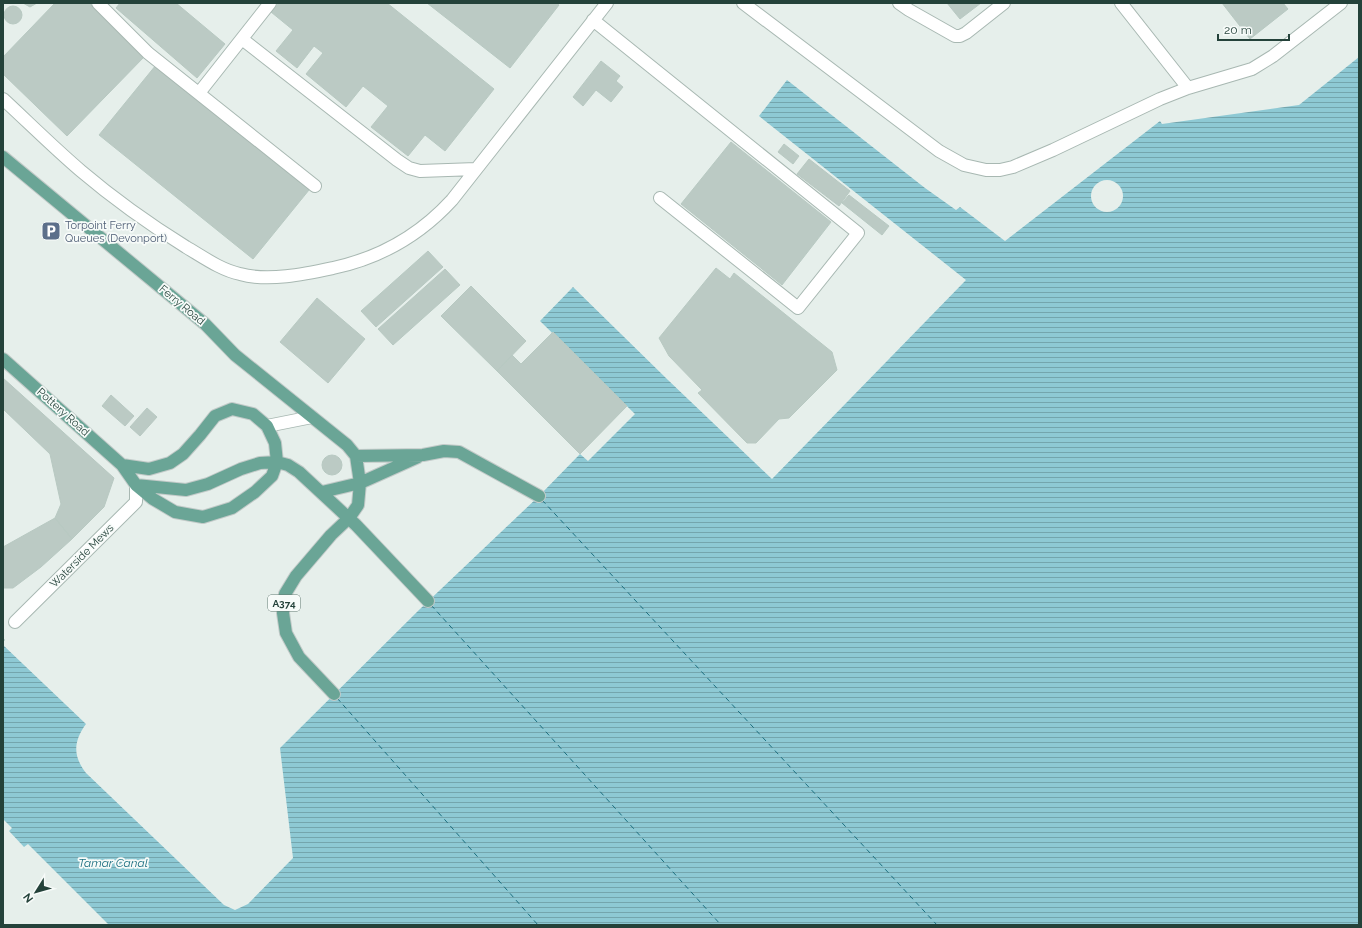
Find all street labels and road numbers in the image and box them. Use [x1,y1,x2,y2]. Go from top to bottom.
street label: Ferry Road [157,282,207,328]
street label: Pottery Road [34,385,92,439]
street label: Waterside Mews [48,522,116,590]
road number: A374 [268,595,300,611]

